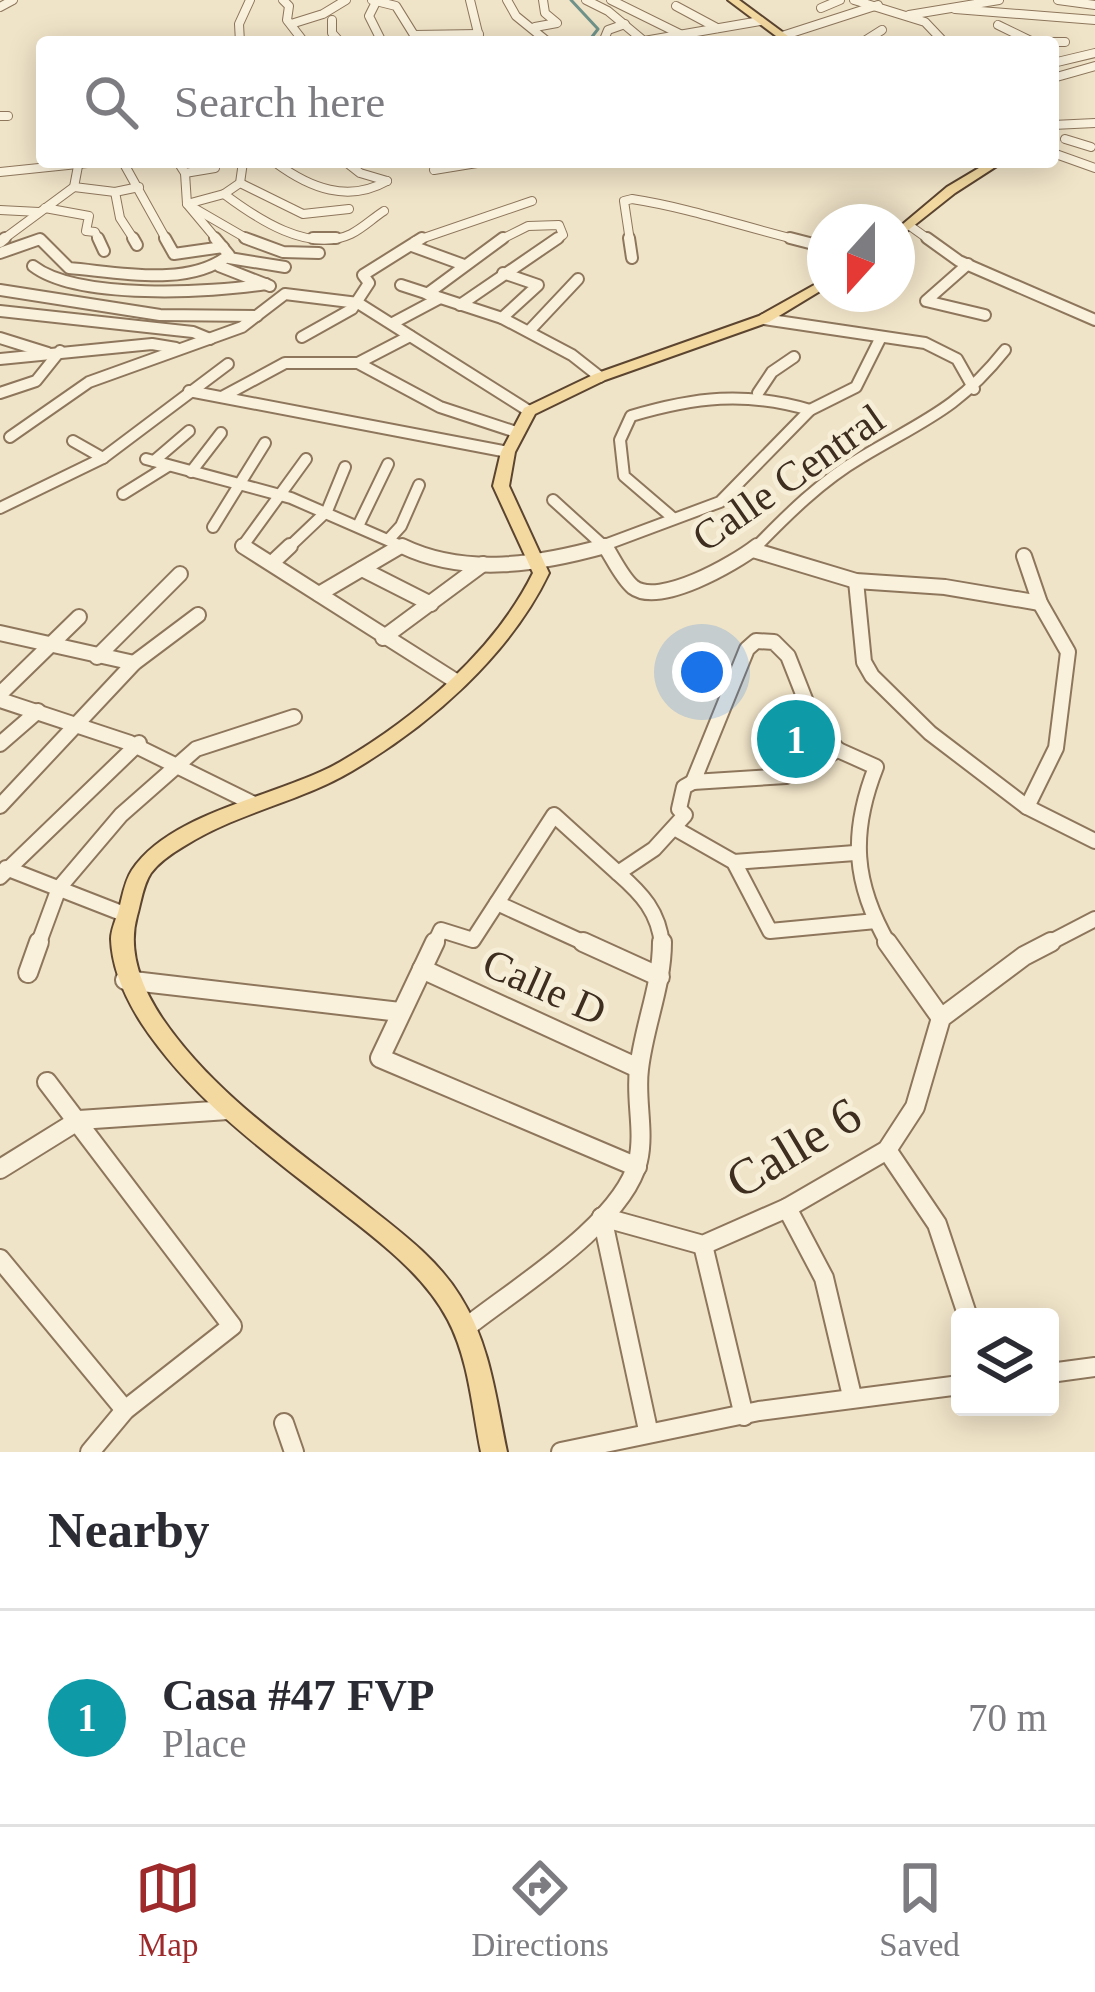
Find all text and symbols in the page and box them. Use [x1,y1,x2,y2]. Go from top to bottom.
search box [36,36,1059,168]
icon: search [78,69,144,135]
text: Search here [174,77,385,127]
north arrow [807,204,915,312]
street label: Calle Central [684,395,893,561]
your location [672,642,732,702]
pin: 1 [757,694,835,784]
street label: Calle D [476,940,613,1034]
street label: Calle 6 [717,1086,870,1209]
map controls [951,1308,1059,1416]
button: layers [951,1308,1059,1416]
text: Nearby [48,1502,209,1558]
text: Casa #47 FVP [162,1670,434,1720]
text: 1 [77,1696,97,1739]
text: 70 m [968,1696,1047,1739]
text: Place [162,1722,246,1765]
tab: Map [135,1855,201,1964]
tab: Directions [471,1855,609,1964]
tab: Saved [879,1855,960,1964]

